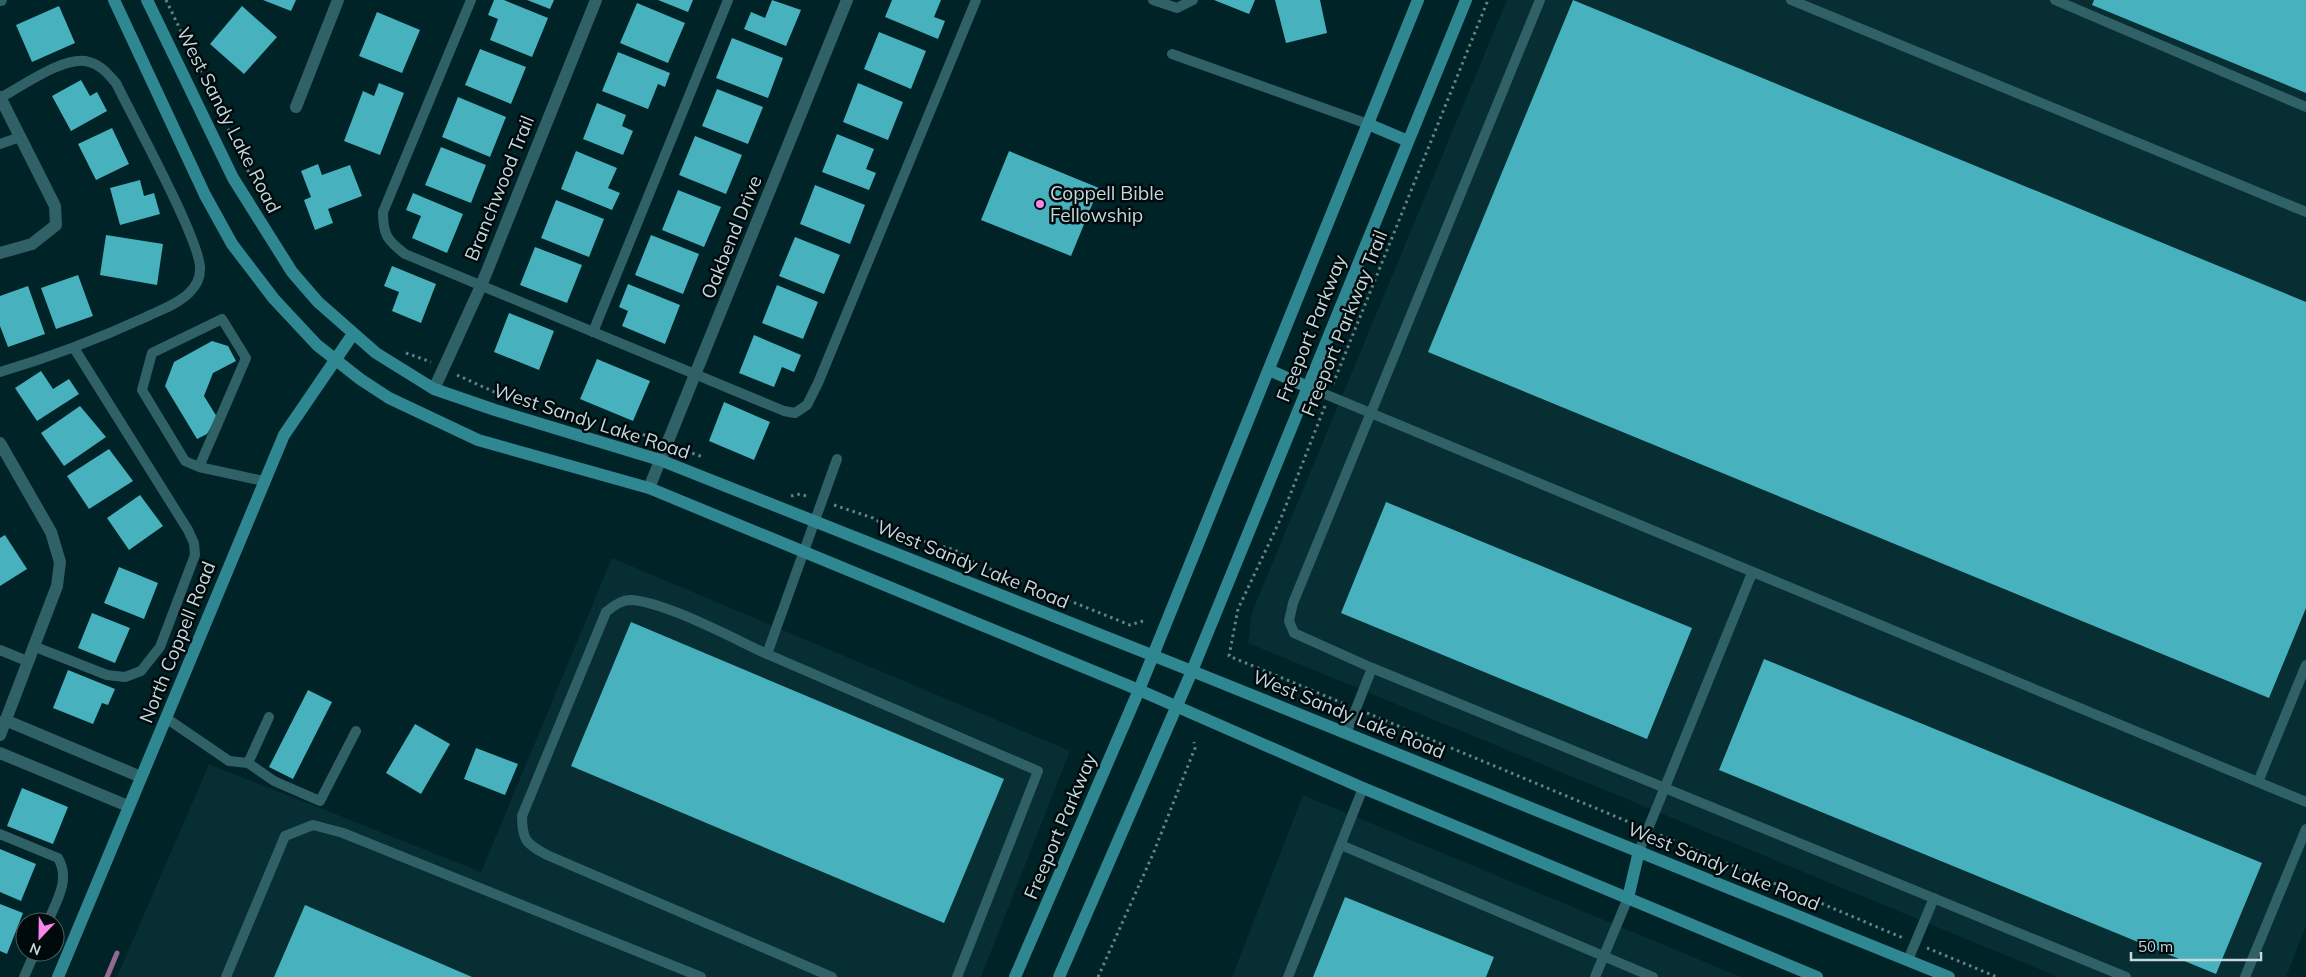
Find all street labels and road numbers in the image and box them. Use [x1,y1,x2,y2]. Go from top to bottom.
street label: West Sandy Lake Road [172,23,286,217]
street label: Branchwood Trail [459,112,539,264]
street label: Oakbend Drive [695,172,767,302]
street label: Freeport Parkway Trail [1296,227,1392,419]
street label: Freeport Parkway [1271,251,1351,405]
street label: West Sandy Lake Road [491,378,693,464]
street label: West Sandy Lake Road [873,514,1073,614]
street label: North Coppell Road [134,558,220,726]
street label: West Sandy Lake Road [1249,664,1449,764]
street label: Freeport Parkway [1018,749,1102,903]
street label: West Sandy Lake Road [1624,816,1824,916]

